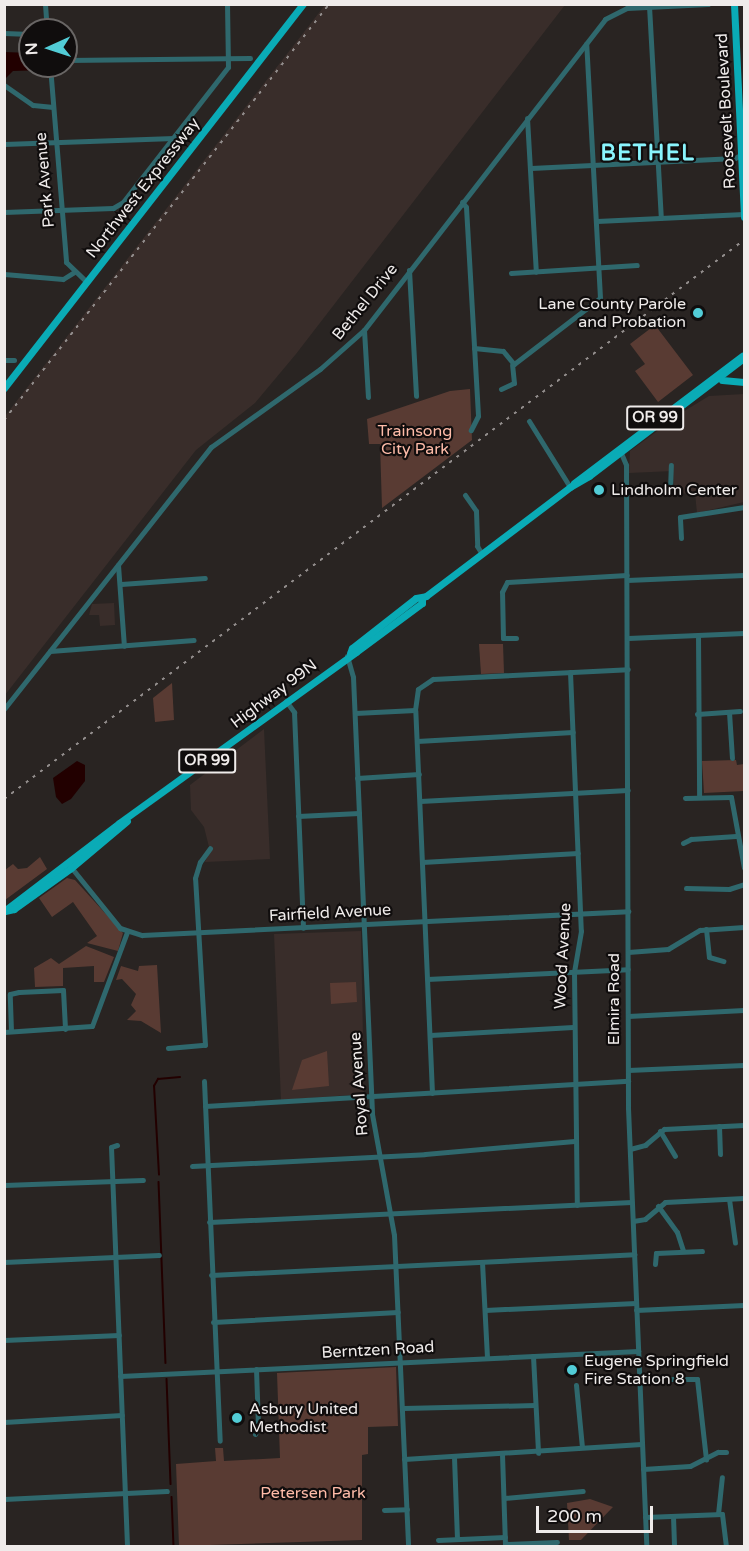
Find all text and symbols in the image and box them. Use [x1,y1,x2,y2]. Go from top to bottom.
north arrow [18,18,78,78]
street label: Roosevelt Boulevard [712,33,740,189]
text: N [22,42,42,56]
street label: Northwest Expressway [82,114,204,262]
street label: Park Avenue [31,132,59,228]
district label: BETHEL [601,141,695,167]
street label: Bethel Drive [328,260,402,344]
place label: Lane County Parole and Probation [538,294,686,332]
marker: Lane County Parole and Probation [691,306,705,320]
road number: OR 99 [625,406,685,430]
park label: Trainsong City Park [378,421,452,459]
place label: Lindholm Center [611,480,737,500]
marker: Lindholm Center [592,483,606,497]
street label: Highway 99N [227,655,321,733]
road number: OR 99 [177,749,237,773]
street label: Fairfield Avenue [268,900,392,926]
street label: Wood Avenue [551,902,575,1010]
street label: Elmira Road [604,953,624,1045]
street label: Royal Avenue [346,1032,372,1136]
street label: Berntzen Road [321,1337,435,1363]
place label: Eugene Springfield Fire Station 8 [584,1351,729,1389]
marker: Eugene Springfield Fire Station 8 [565,1363,579,1377]
place label: Asbury United Methodist [249,1399,358,1437]
marker: Asbury United Methodist [230,1411,244,1425]
park label: Petersen Park [260,1483,366,1503]
scale bar [539,1494,656,1532]
text: 200 m [547,1505,602,1527]

